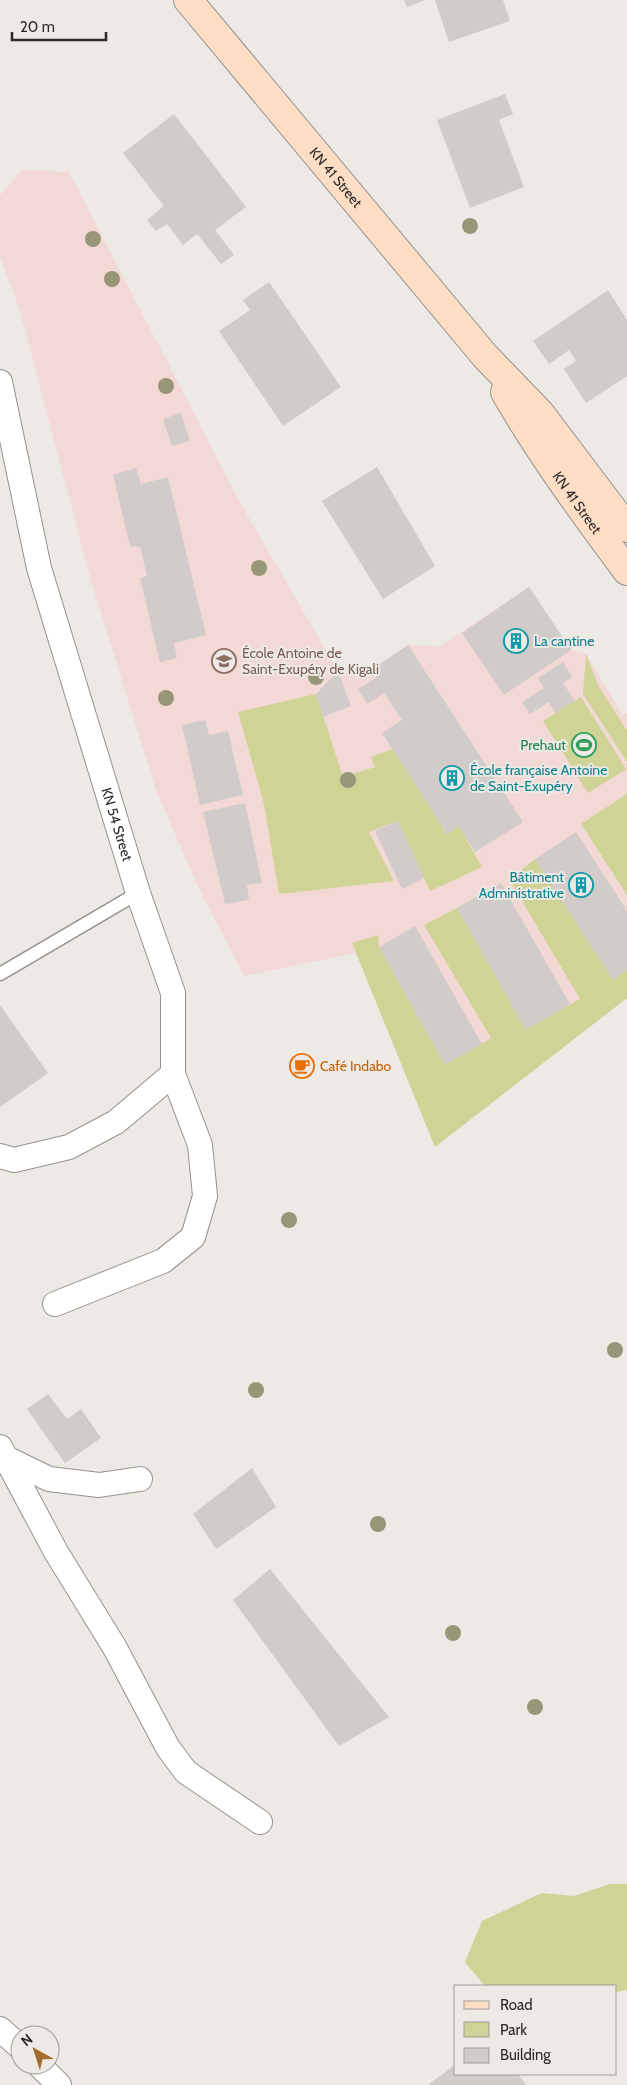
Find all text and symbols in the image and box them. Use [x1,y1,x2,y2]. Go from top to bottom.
scale bar [12,10,106,42]
text: 20 m [20,18,55,36]
street label: KN 41 Street [306,144,366,211]
street label: KN 41 Street [549,468,606,538]
building icon: La cantine [503,628,529,654]
place label: La cantine [534,632,594,650]
place label: École Antoine de Saint-Exupéry de Kigali [242,644,379,678]
school or university icon: École Antoine de Saint-Exupéry de Kigali [211,648,237,674]
sports icon: Prehaut [571,732,597,758]
place label: Prehaut [520,736,566,754]
place label: École française Antoine de Saint-Exupéry [470,761,607,795]
building icon: École française Antoine de Saint-Exupéry [439,765,465,791]
street label: KN 54 Street [97,785,137,863]
place label: Bâtiment Administrative [479,868,564,902]
building icon: Bâtiment Administrative [568,872,594,898]
cafe icon: Café Indabo [289,1053,315,1079]
place label: Café Indabo [320,1057,392,1075]
legend [454,1985,617,2075]
text: Road [500,1996,533,2014]
text: Park [500,2021,527,2039]
north arrow [10,2025,60,2075]
text: N [17,2030,36,2050]
text: Building [500,2046,551,2064]

